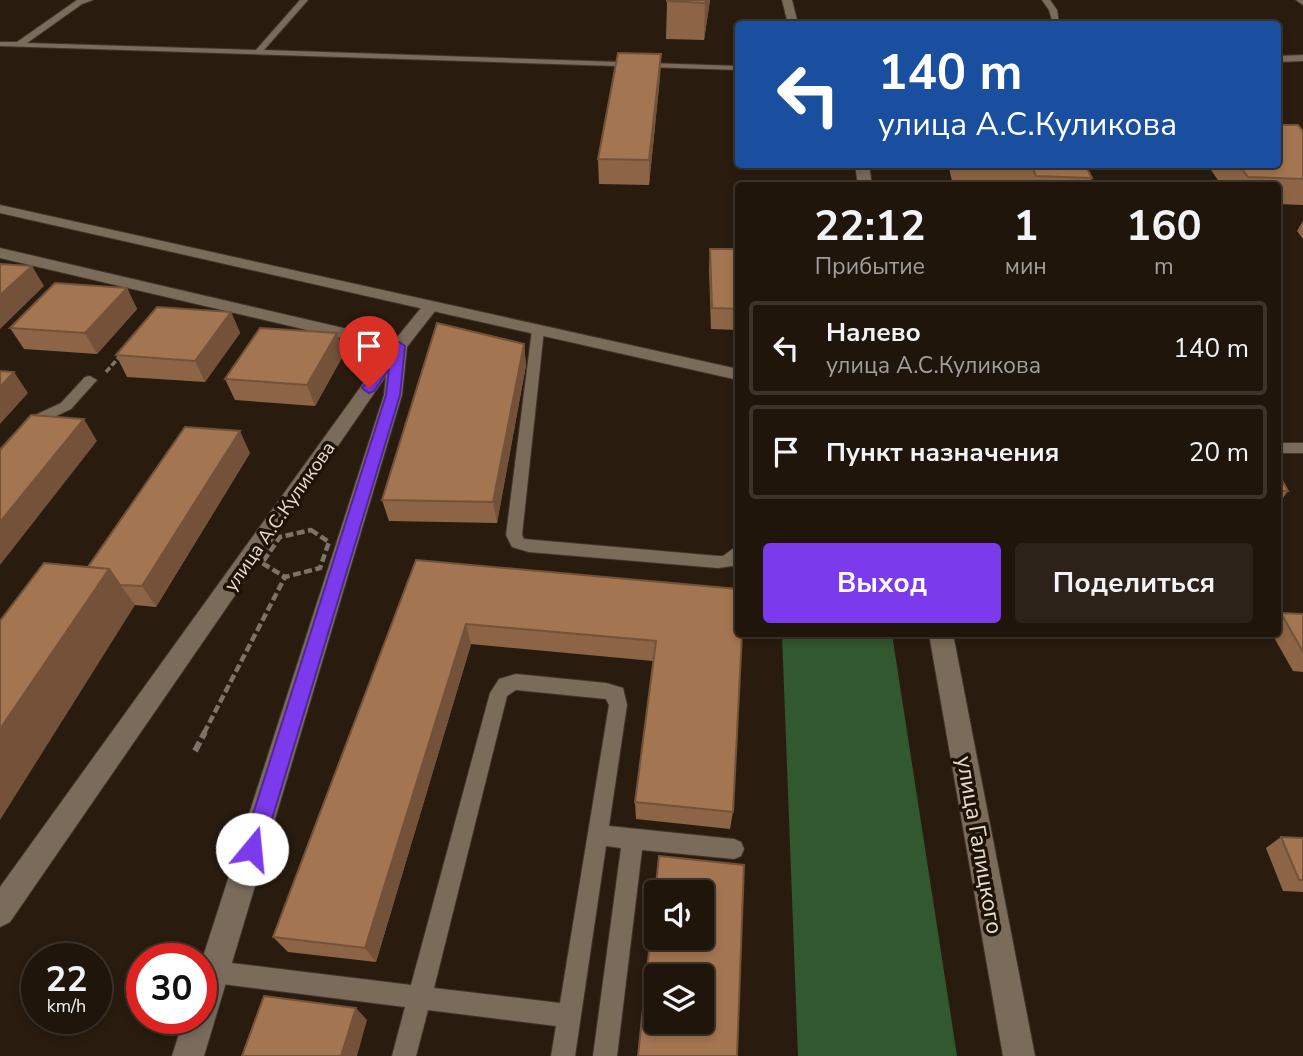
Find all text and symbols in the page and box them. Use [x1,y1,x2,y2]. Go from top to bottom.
text: 140 m [878,39,1022,106]
icon: left [763,49,854,140]
text: улица А.С.Куликова [878,103,1177,146]
text: 22:12 [814,198,925,255]
text: 1 [1013,198,1038,255]
text: 160 [1126,198,1202,255]
text: Прибытие [815,251,925,282]
text: мин [1005,251,1047,282]
text: m [1154,251,1174,282]
text: Налево [826,315,921,350]
pin [339,316,399,388]
icon: arrive [350,327,388,365]
icon: left [767,329,805,367]
text: 140 m [1173,331,1249,366]
text: улица А.С.Куликова [826,350,1041,381]
icon: arrive [767,433,805,471]
text: Пункт назначения [826,435,1059,470]
text: 20 m [1189,435,1249,470]
street label: улица А.С.Куликова [218,436,341,597]
button: Выход [763,543,1001,623]
button: Поделиться [1015,543,1253,623]
street label: улица Галицкого [949,754,1010,937]
position arrow [215,812,289,886]
map controls [644,880,714,1034]
button: sound [644,880,714,950]
speed limit sign: 30 [126,943,217,1034]
text: 22 [45,956,88,1003]
button: layers [644,964,714,1034]
text: km/h [47,994,86,1018]

